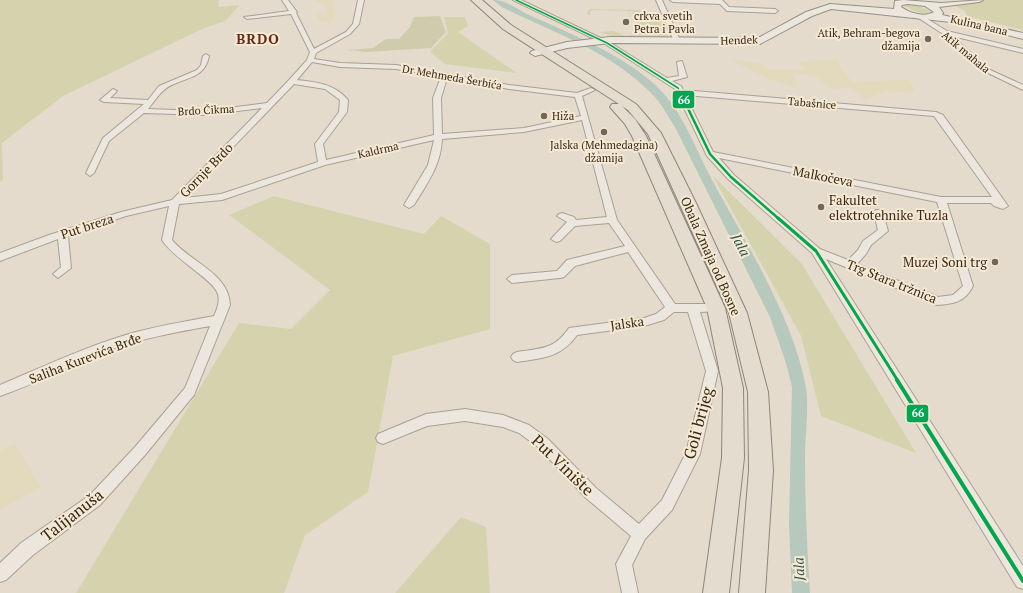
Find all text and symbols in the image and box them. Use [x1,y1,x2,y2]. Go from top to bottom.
place label: crkva svetih Petra i Pavla [634,9,695,36]
street label: Kulina bana [949,12,1009,38]
marker: crkva svetih Petra i Pavla [621,17,631,27]
place label: Atik, Behram-begova džamija [818,26,920,53]
street label: Atik mahala [939,28,993,76]
district label: BRDO [236,29,280,48]
street label: Hendek [720,32,758,48]
marker: Atik, Behram-begova džamija [923,34,933,44]
street label: Dr Mehmeda Šerbića [401,61,503,93]
line badge: 66 [672,90,695,109]
text: 66 [678,93,690,107]
street label: Tabašnice [787,94,837,112]
street label: Brdo Čikma [177,101,235,118]
place label: Hiža [552,109,575,123]
marker: Hiža [539,111,549,121]
marker: Jalska (Mehmedagina) džamija [599,127,609,137]
street label: Kaldrma [356,138,400,161]
place label: Jalska (Mehmedagina) džamija [550,138,658,165]
street label: Gornje Brdo [175,139,237,201]
street label: Malkočeva [791,161,855,191]
place label: Fakultet elektrotehnike Tuzla [829,191,949,224]
street label: Obala Zmaja od Bosne [677,194,745,318]
marker: Fakultet elektrotehnike Tuzla [816,202,826,212]
street label: Put breza [58,209,116,243]
water label: Jala [727,229,755,260]
place label: Muzej Soni trg [903,253,987,271]
street label: Trg Stara tržnica [844,255,940,308]
marker: Muzej Soni trg [990,257,1000,267]
street label: Jalska [609,312,645,334]
street label: Saliha Kurevića Brđe [26,328,144,388]
street label: Goli brijeg [678,384,718,462]
line badge: 66 [906,404,929,423]
text: 66 [912,406,924,420]
street label: Put Vinište [527,430,599,500]
street label: Talijanuša [36,484,108,546]
water label: Jala [788,557,809,582]

